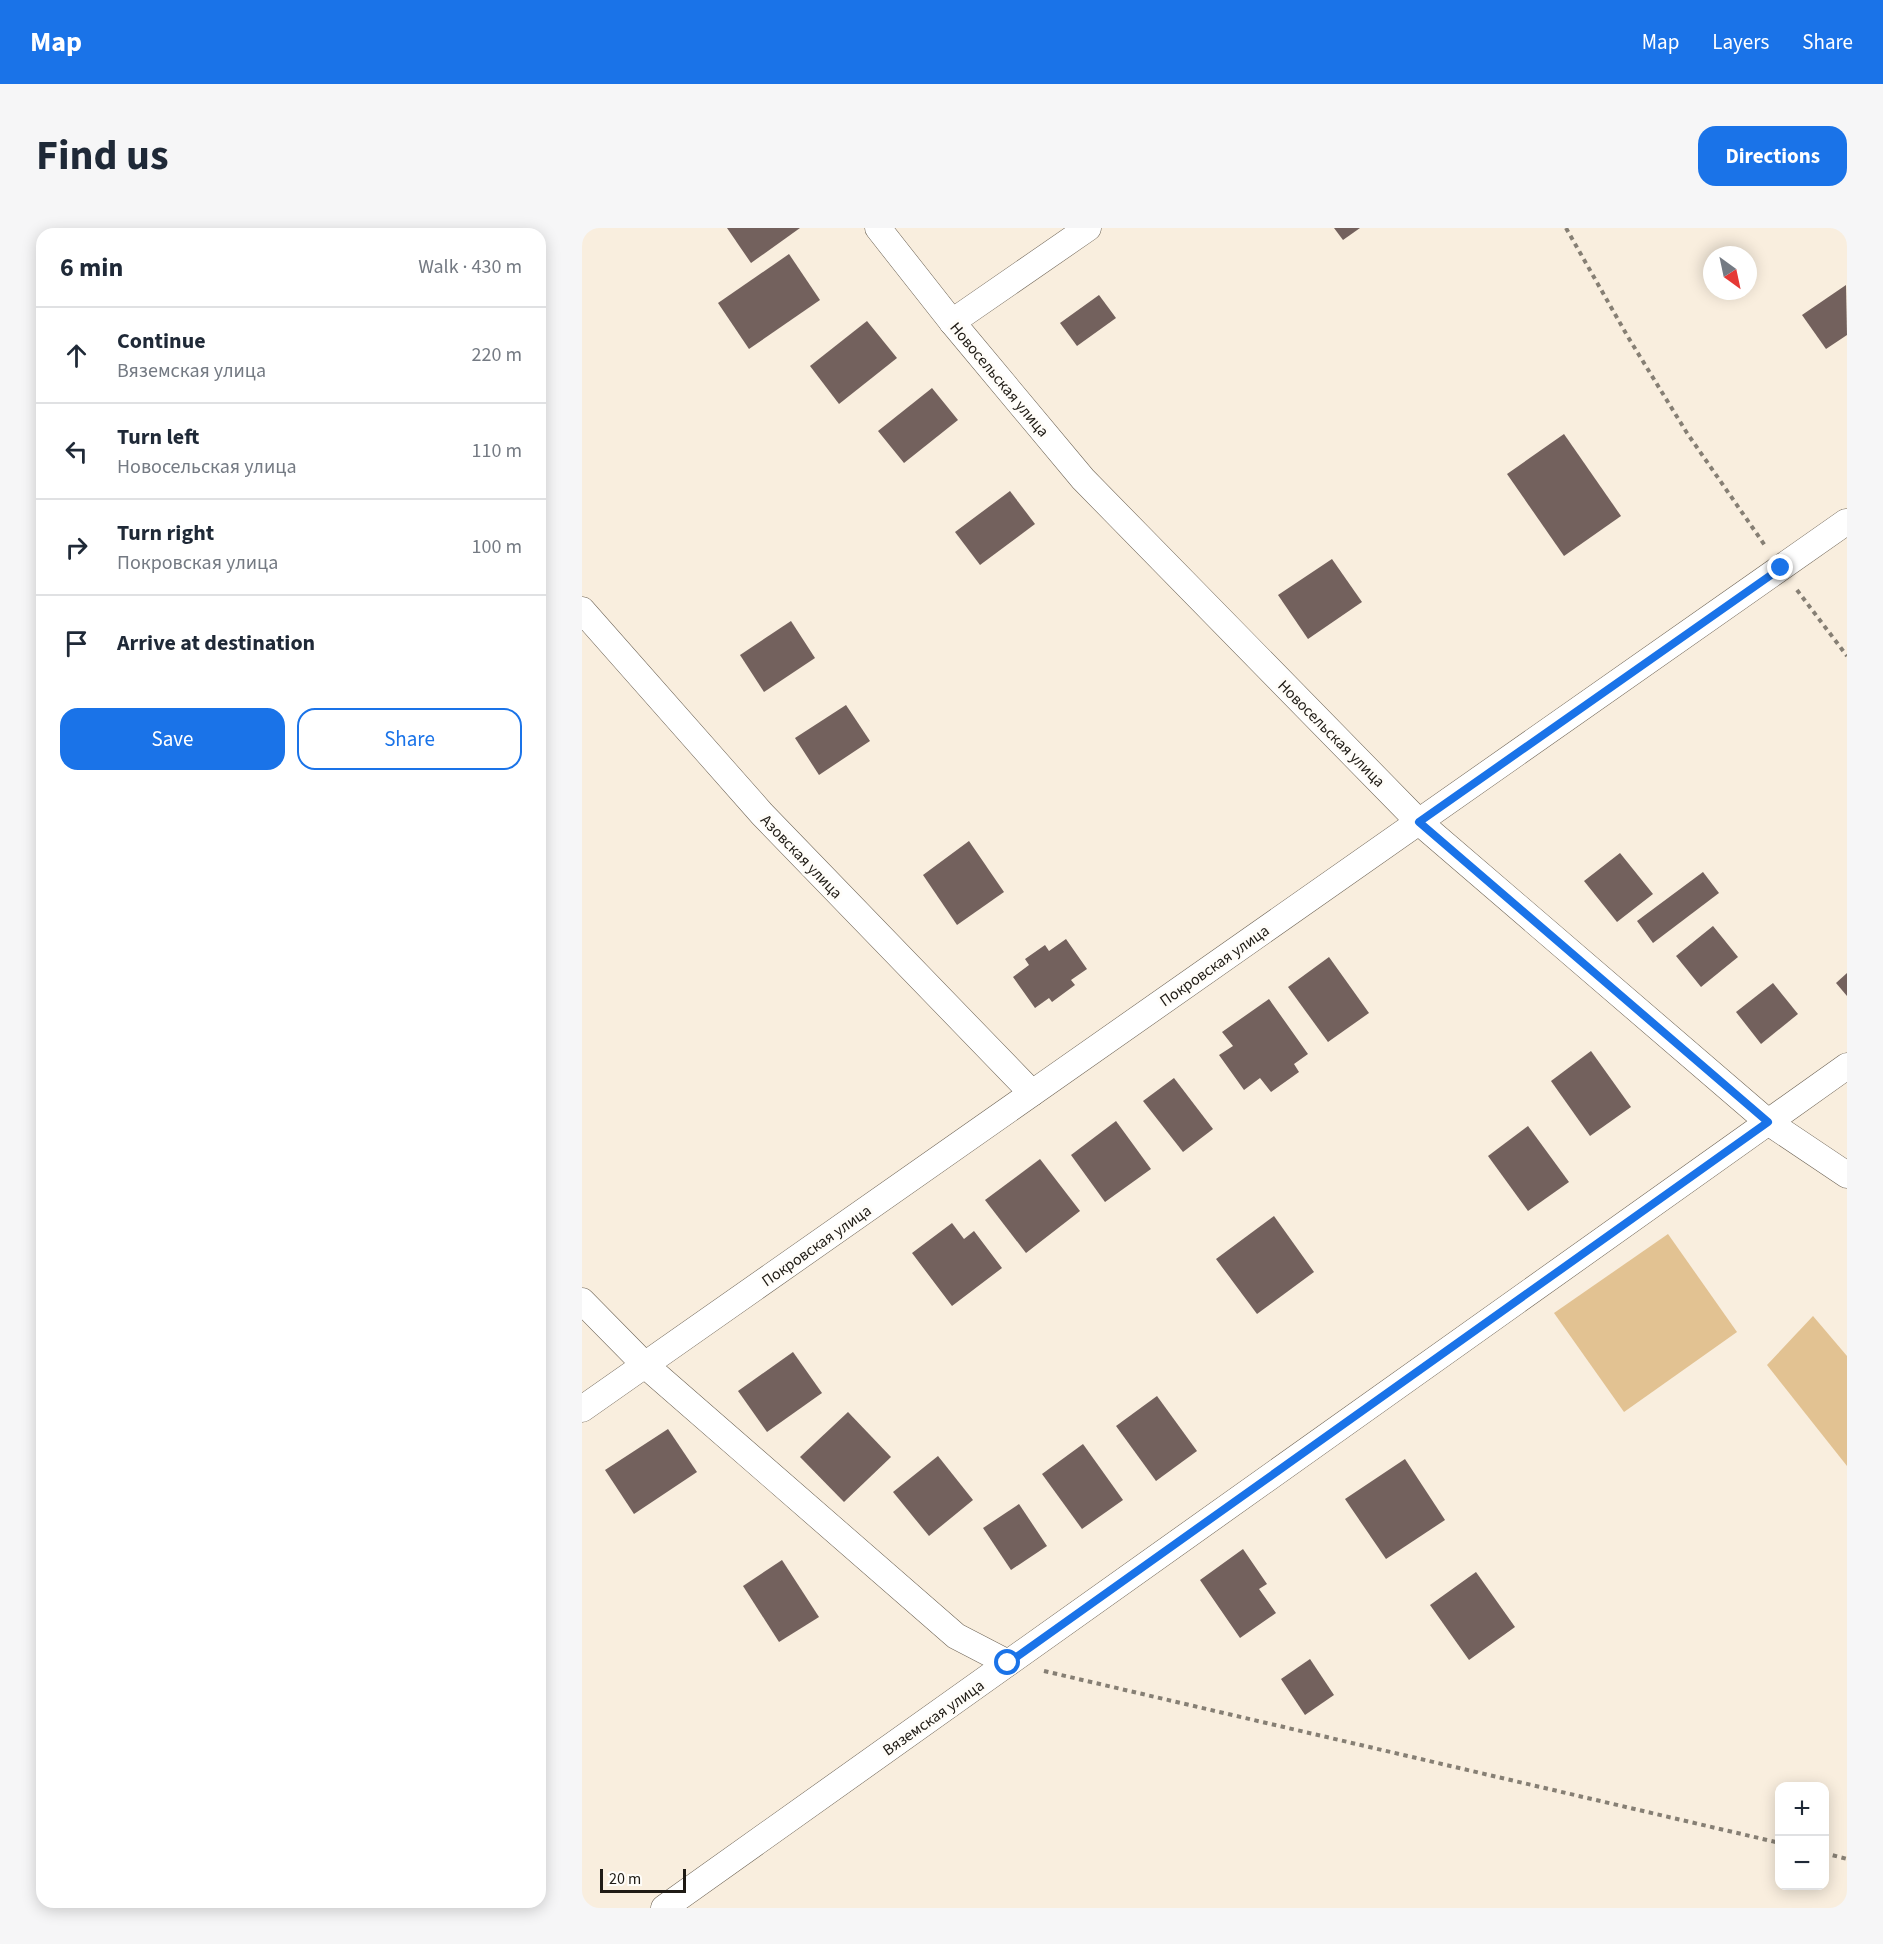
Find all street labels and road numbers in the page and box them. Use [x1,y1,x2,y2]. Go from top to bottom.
street label: Новосельская улица [945,318,1054,442]
street label: Новосельская улица [1273,675,1390,792]
street label: Азовская улица [755,810,847,904]
street label: Покровская улица [1155,920,1274,1012]
street label: Покровская улица [757,1200,876,1292]
street label: Вяземская улица [878,1675,989,1761]

